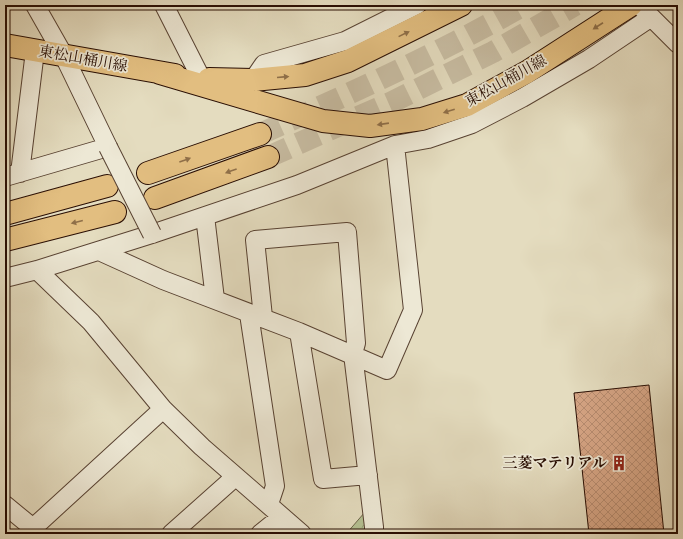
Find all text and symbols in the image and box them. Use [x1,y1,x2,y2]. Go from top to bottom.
one-way arrow [592,22,604,29]
one-way arrow [398,30,410,37]
street label: 東松山桶川線 [37,42,129,76]
street label: 東松山桶川線 [462,51,550,111]
one-way arrow [277,74,289,81]
one-way arrow [443,108,455,114]
one-way arrow [377,121,389,128]
one-way arrow [179,157,191,163]
one-way arrow [225,168,237,174]
one-way arrow [71,219,83,225]
place label: 三菱マテリアル [503,454,607,473]
building icon: 三菱マテリアル [610,454,628,472]

